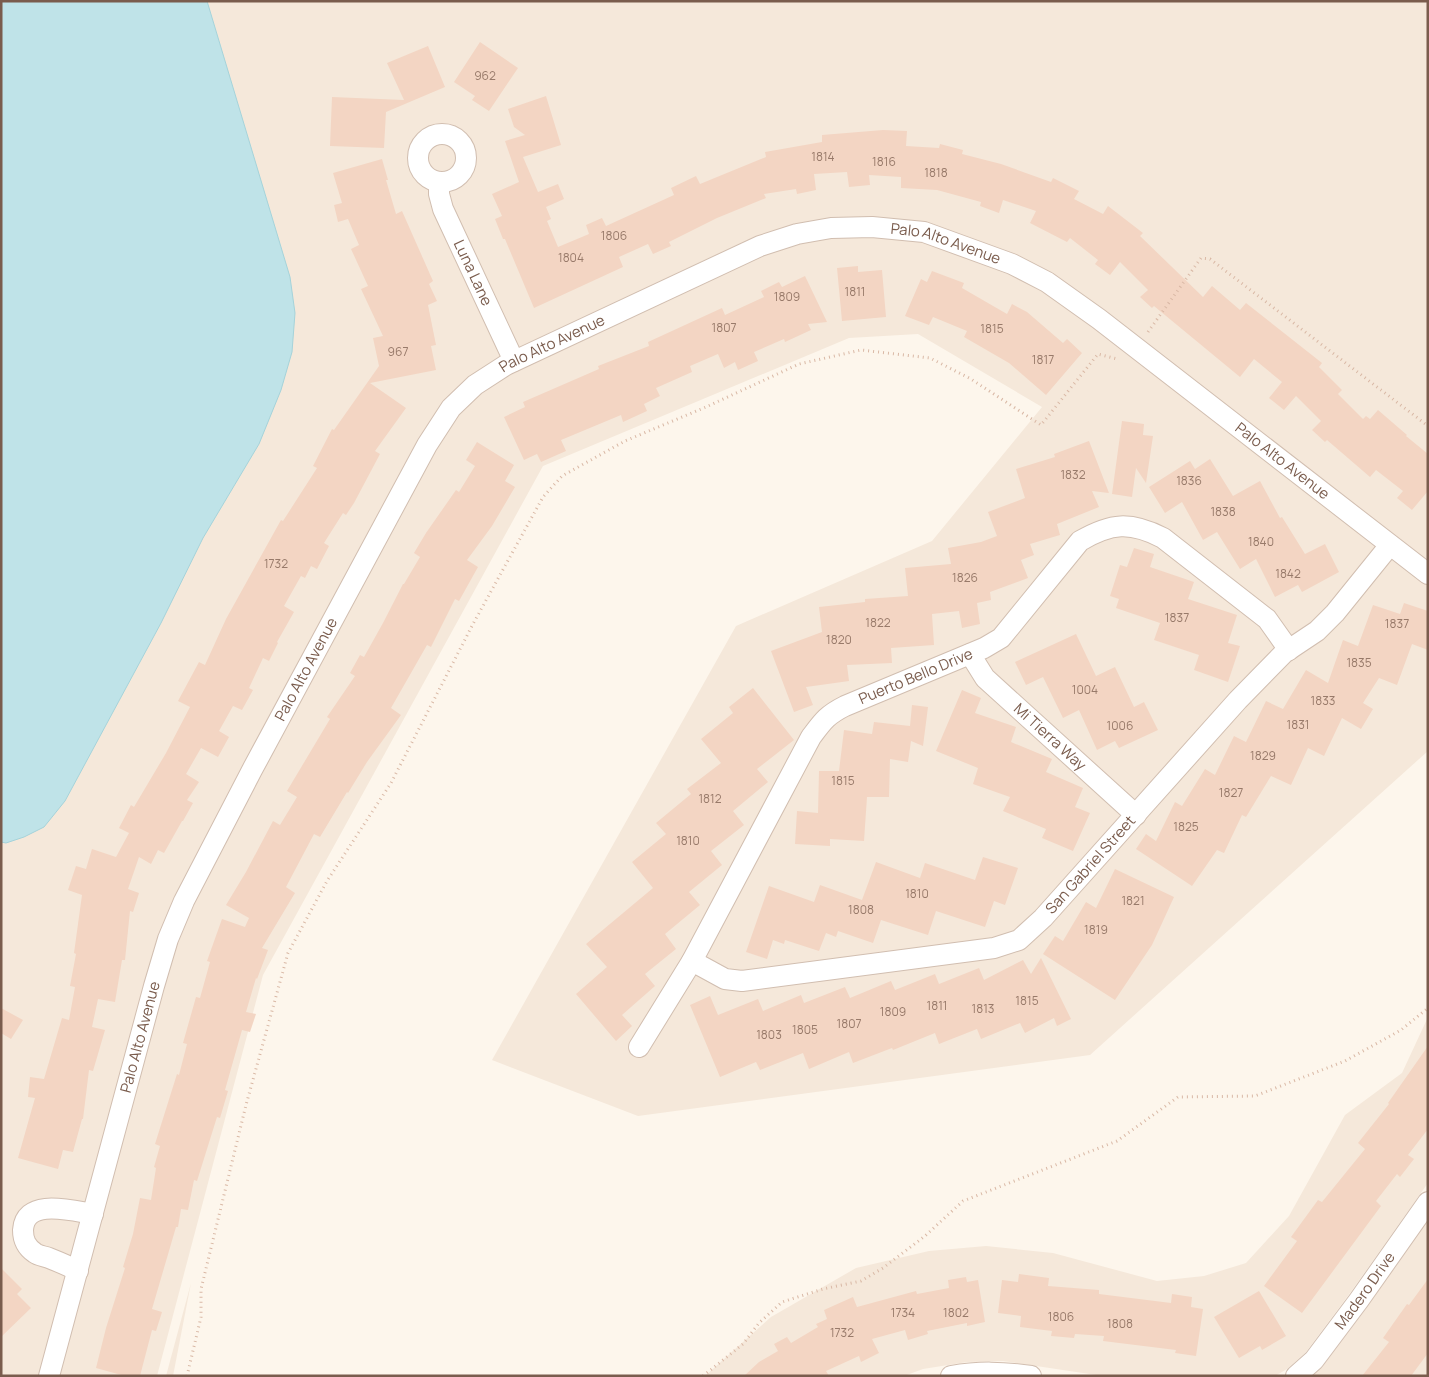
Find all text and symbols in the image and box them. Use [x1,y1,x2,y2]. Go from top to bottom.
house number: 962 [474,67,496,84]
house number: 1814 [811,148,835,165]
house number: 1816 [872,153,896,170]
house number: 1818 [924,164,948,181]
street label: Palo Alto Avenue [890,218,1004,269]
house number: 1806 [601,227,627,244]
street label: Luna Lane [449,236,498,309]
house number: 1804 [558,249,584,266]
house number: 1811 [844,283,866,300]
house number: 1809 [774,288,800,305]
street label: Palo Alto Avenue [495,309,608,377]
house number: 1807 [712,319,737,336]
house number: 1815 [980,320,1004,337]
house number: 967 [388,343,408,360]
house number: 1817 [1032,351,1054,368]
street label: Palo Alto Avenue [1231,417,1334,504]
house number: 1832 [1060,466,1086,483]
house number: 1836 [1176,472,1202,489]
house number: 1838 [1210,503,1236,520]
house number: 1840 [1248,533,1274,550]
house number: 1732 [264,555,288,572]
house number: 1842 [1275,565,1301,582]
house number: 1826 [952,569,978,586]
house number: 1837 [1165,609,1189,626]
street label: Palo Alto Avenue [269,614,342,725]
house number: 1822 [865,614,891,631]
house number: 1837 [1385,615,1409,632]
house number: 1820 [826,631,852,648]
street label: Puerto Bello Drive [855,643,976,709]
house number: 1835 [1346,654,1372,671]
house number: 1004 [1072,681,1098,698]
house number: 1833 [1311,692,1335,709]
street label: Mi Tierra Way [1009,698,1091,775]
house number: 1831 [1287,716,1309,733]
house number: 1006 [1107,717,1133,734]
house number: 1829 [1250,747,1276,764]
house number: 1815 [831,772,855,789]
house number: 1827 [1219,784,1243,801]
house number: 1812 [698,790,722,807]
street label: San Gabriel Street [1040,811,1140,918]
house number: 1825 [1173,818,1199,835]
house number: 1810 [676,832,700,849]
house number: 1810 [905,885,929,902]
house number: 1821 [1121,892,1145,909]
house number: 1808 [848,901,874,918]
house number: 1819 [1084,921,1108,938]
street label: Palo Alto Avenue [115,979,165,1095]
house number: 1815 [1015,992,1039,1009]
house number: 1811 [926,997,948,1014]
house number: 1813 [972,1000,994,1017]
house number: 1809 [880,1003,906,1020]
house number: 1807 [837,1015,862,1032]
house number: 1805 [792,1021,818,1038]
house number: 1803 [756,1026,782,1043]
street label: Madero Drive [1329,1247,1400,1334]
house number: 1734 [891,1304,915,1321]
house number: 1802 [943,1304,969,1321]
house number: 1806 [1048,1308,1074,1325]
house number: 1808 [1107,1315,1133,1332]
house number: 1732 [830,1324,854,1341]

